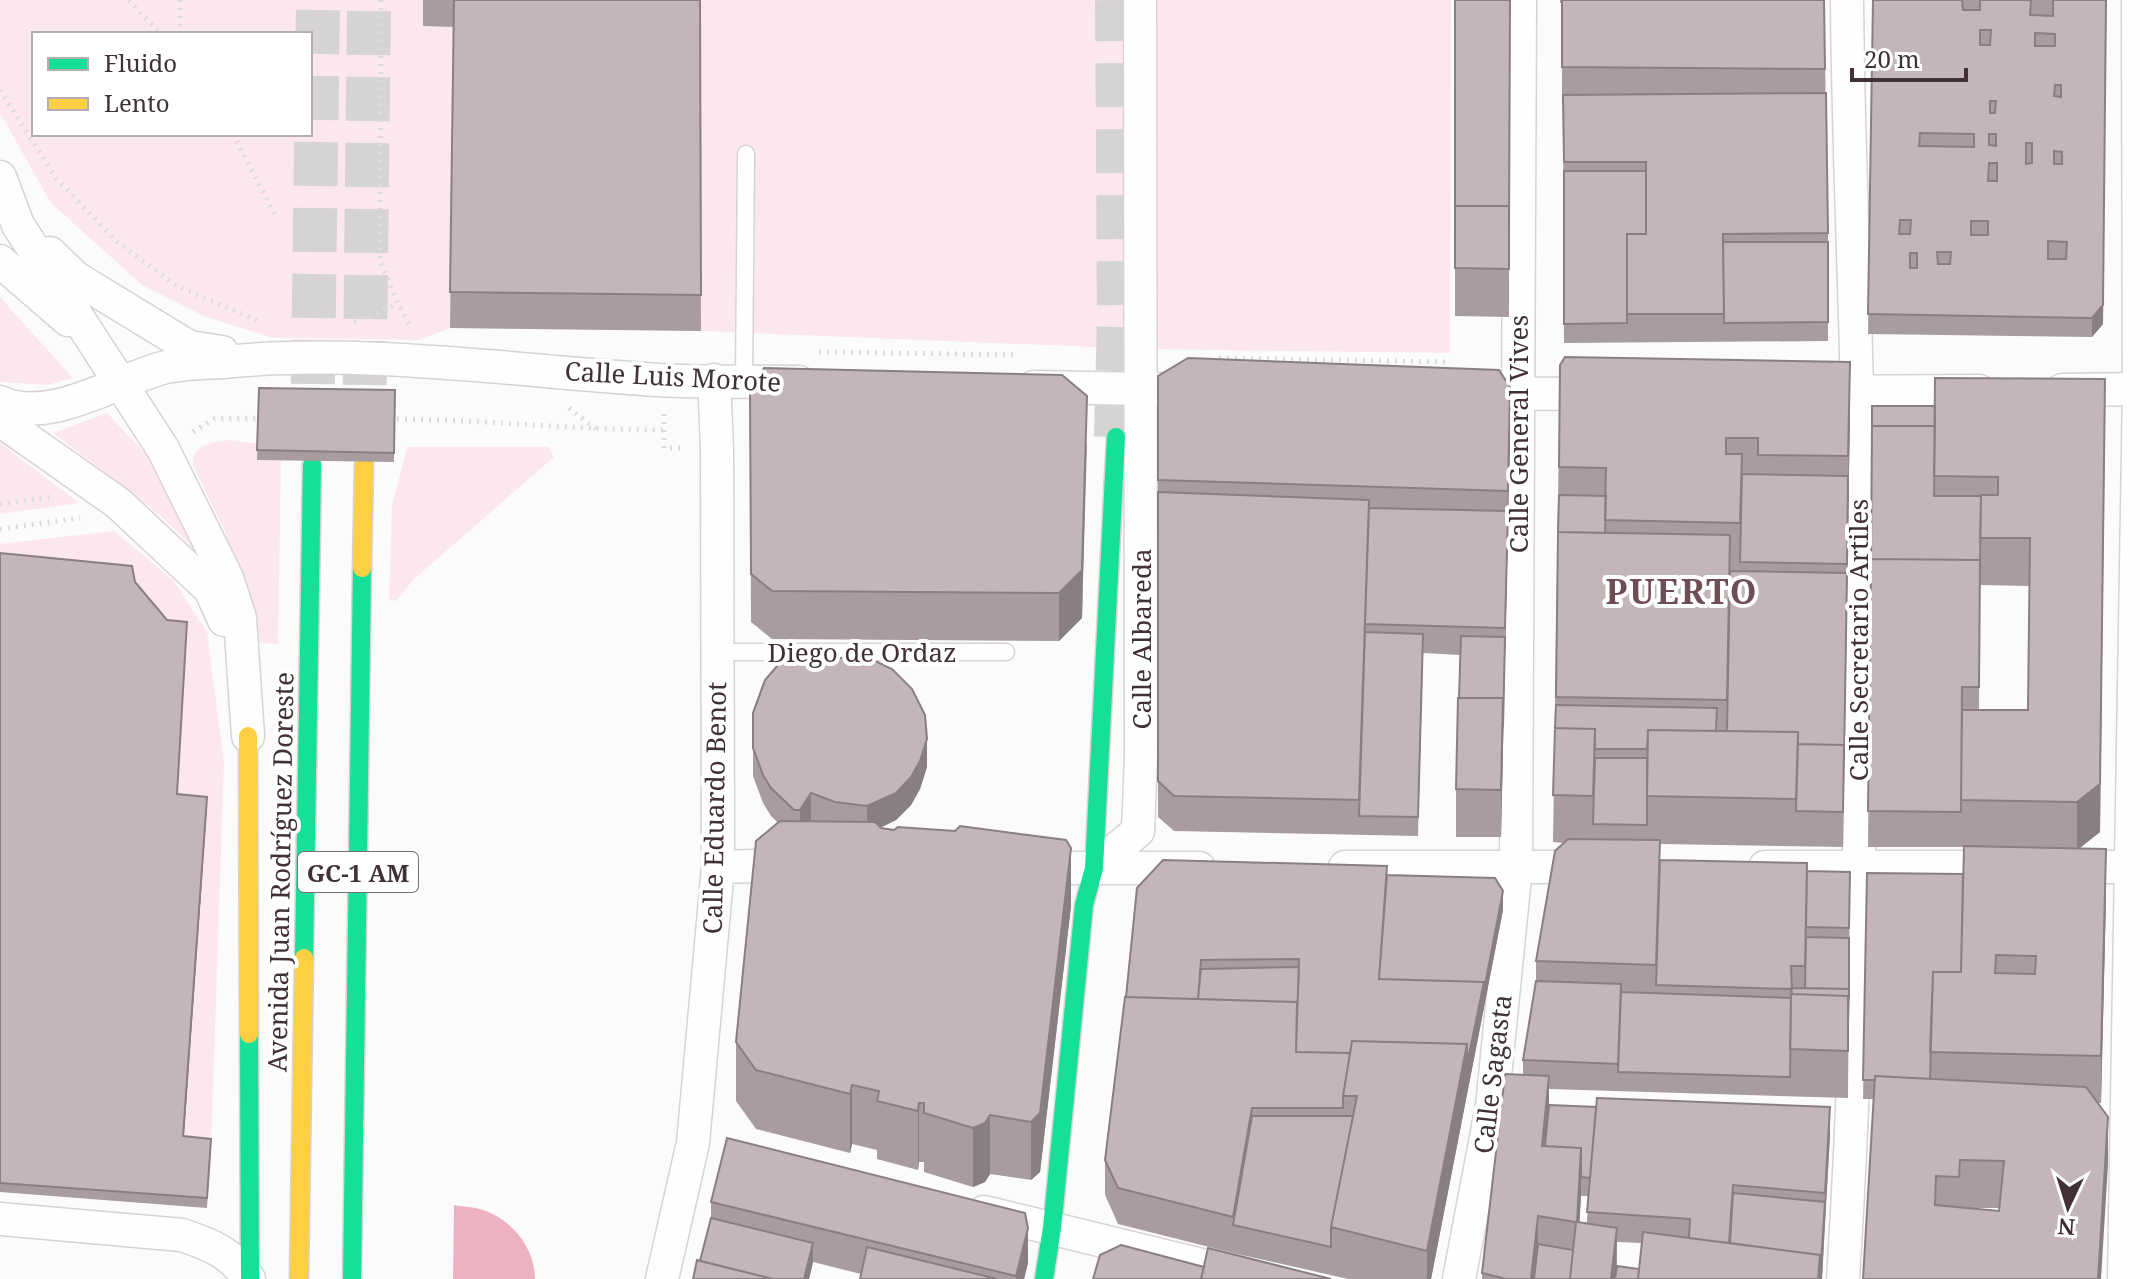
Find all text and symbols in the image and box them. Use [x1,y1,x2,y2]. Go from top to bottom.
legend [32,32,312,136]
scale bar [1852,32,1966,82]
text: 20 m [1864,42,1920,75]
text: Fluido [104,46,177,79]
text: Lento [104,86,170,119]
street label: Calle General Vives [1500,315,1536,553]
street label: Calle Luis Morote [564,352,782,400]
street label: Calle Secretario Artiles [1840,499,1876,781]
street label: Calle Albareda [1123,548,1159,730]
district label: PUERTO [1605,568,1759,614]
street label: Diego de Ordaz [768,634,956,670]
street label: Avenida Juan Rodríguez Doreste [259,672,301,1072]
street label: Calle Eduardo Benot [694,681,734,935]
road number: GC-1 AM [298,852,418,892]
street label: Calle Sagasta [1464,992,1520,1156]
north arrow [2028,1167,2108,1247]
text: N [2057,1212,2076,1244]

